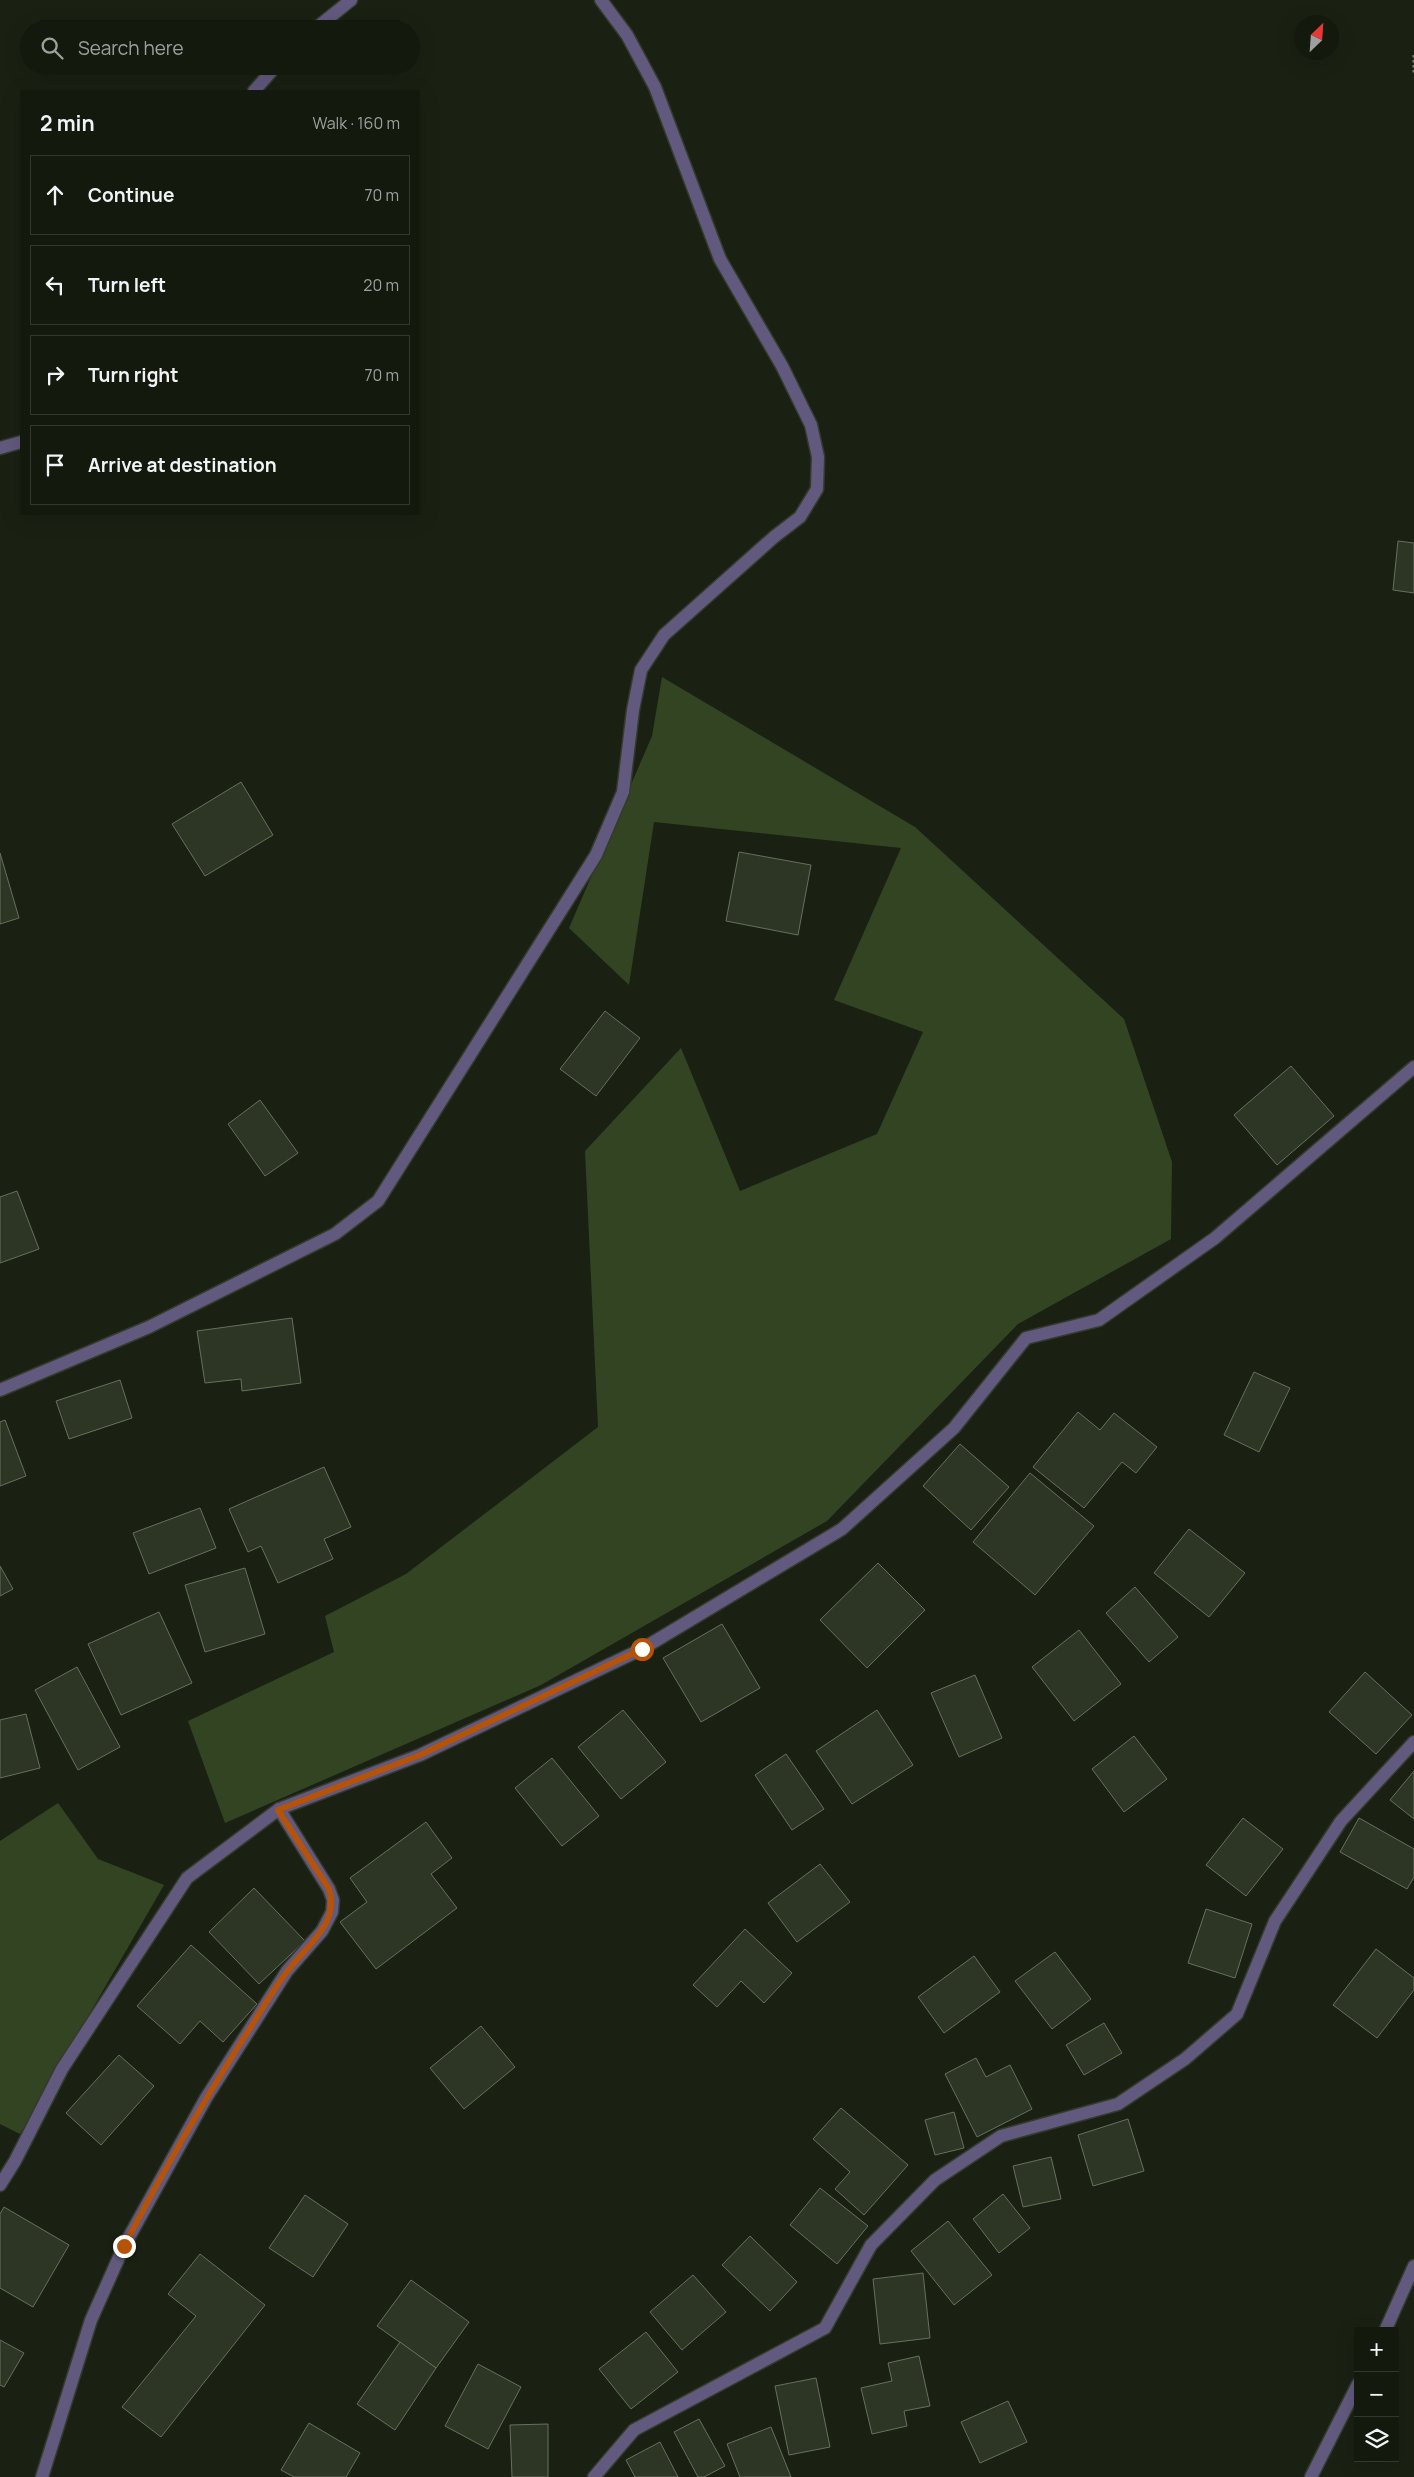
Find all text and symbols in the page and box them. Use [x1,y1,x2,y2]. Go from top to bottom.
north arrow [1294,15,1339,60]
search box [20,20,420,75]
icon: search [38,34,66,62]
text: Search here [78,35,184,61]
text: 2 min [40,109,95,137]
text: Walk · 160 m [312,112,400,134]
icon: ahead [41,181,69,209]
text: Continue [88,182,174,208]
text: 70 m [364,184,399,206]
icon: left [41,271,69,299]
text: Turn left [88,272,166,298]
text: 20 m [363,274,399,296]
icon: right [41,361,69,389]
text: Turn right [88,362,178,388]
text: 70 m [364,364,399,386]
icon: arrive [41,451,69,479]
text: Arrive at destination [88,452,277,478]
route start [631,1638,654,1661]
route end [113,2235,136,2258]
map controls [1354,2327,1399,2462]
button: + [1354,2327,1399,2372]
button: − [1354,2372,1399,2417]
button: layers [1354,2417,1399,2462]

